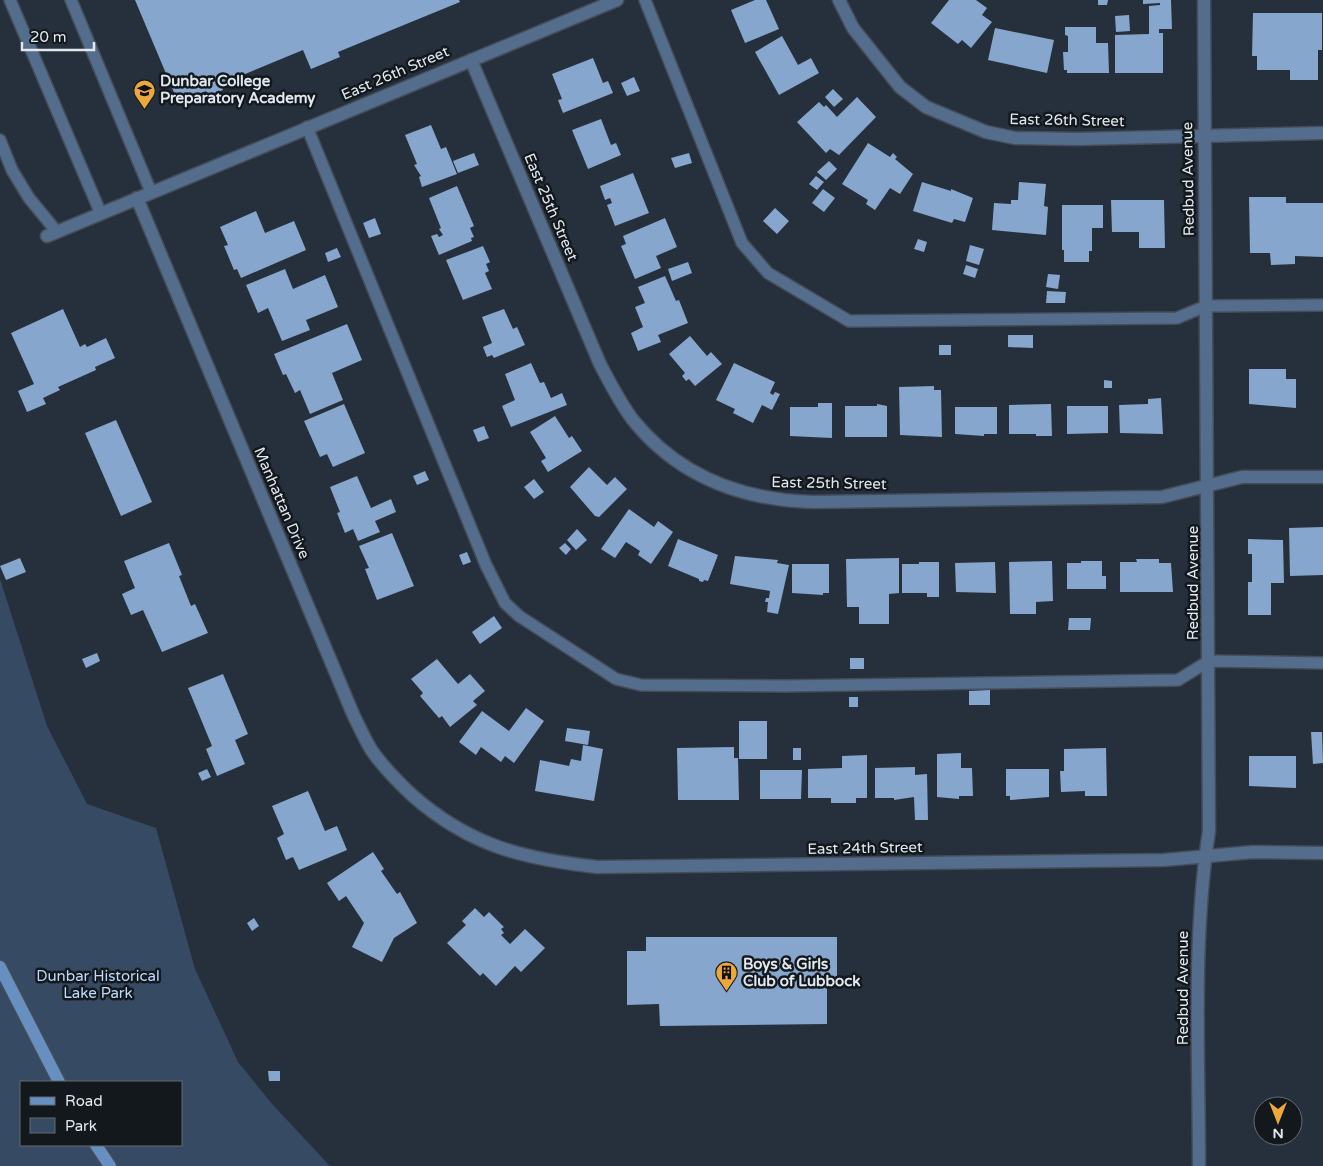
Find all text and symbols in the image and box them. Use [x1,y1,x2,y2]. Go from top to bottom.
scale bar [22,20,95,52]
text: 20 m [30,28,67,46]
street label: East 26th Street [338,42,452,104]
place label: Dunbar College Preparatory Academy [160,72,315,108]
school or university icon: Dunbar College Preparatory Academy [132,78,156,109]
street label: East 26th Street [1009,110,1125,130]
street label: Redbud Avenue [1178,122,1198,236]
street label: East 25th Street [520,150,582,264]
street label: Manhattan Drive [250,445,314,561]
street label: East 25th Street [771,473,887,493]
street label: Redbud Avenue [1184,526,1202,640]
street label: East 24th Street [807,838,923,858]
street label: Redbud Avenue [1174,931,1192,1045]
place label: Boys & Girls Club of Lubbock [743,955,860,990]
building icon: Boys & Girls Club of Lubbock [715,961,739,992]
park label: Dunbar Historical Lake Park [36,967,160,1002]
legend [20,1081,182,1146]
text: Road [65,1092,103,1110]
north arrow [1253,1096,1303,1146]
text: Park [65,1117,97,1135]
text: N [1272,1125,1284,1142]

